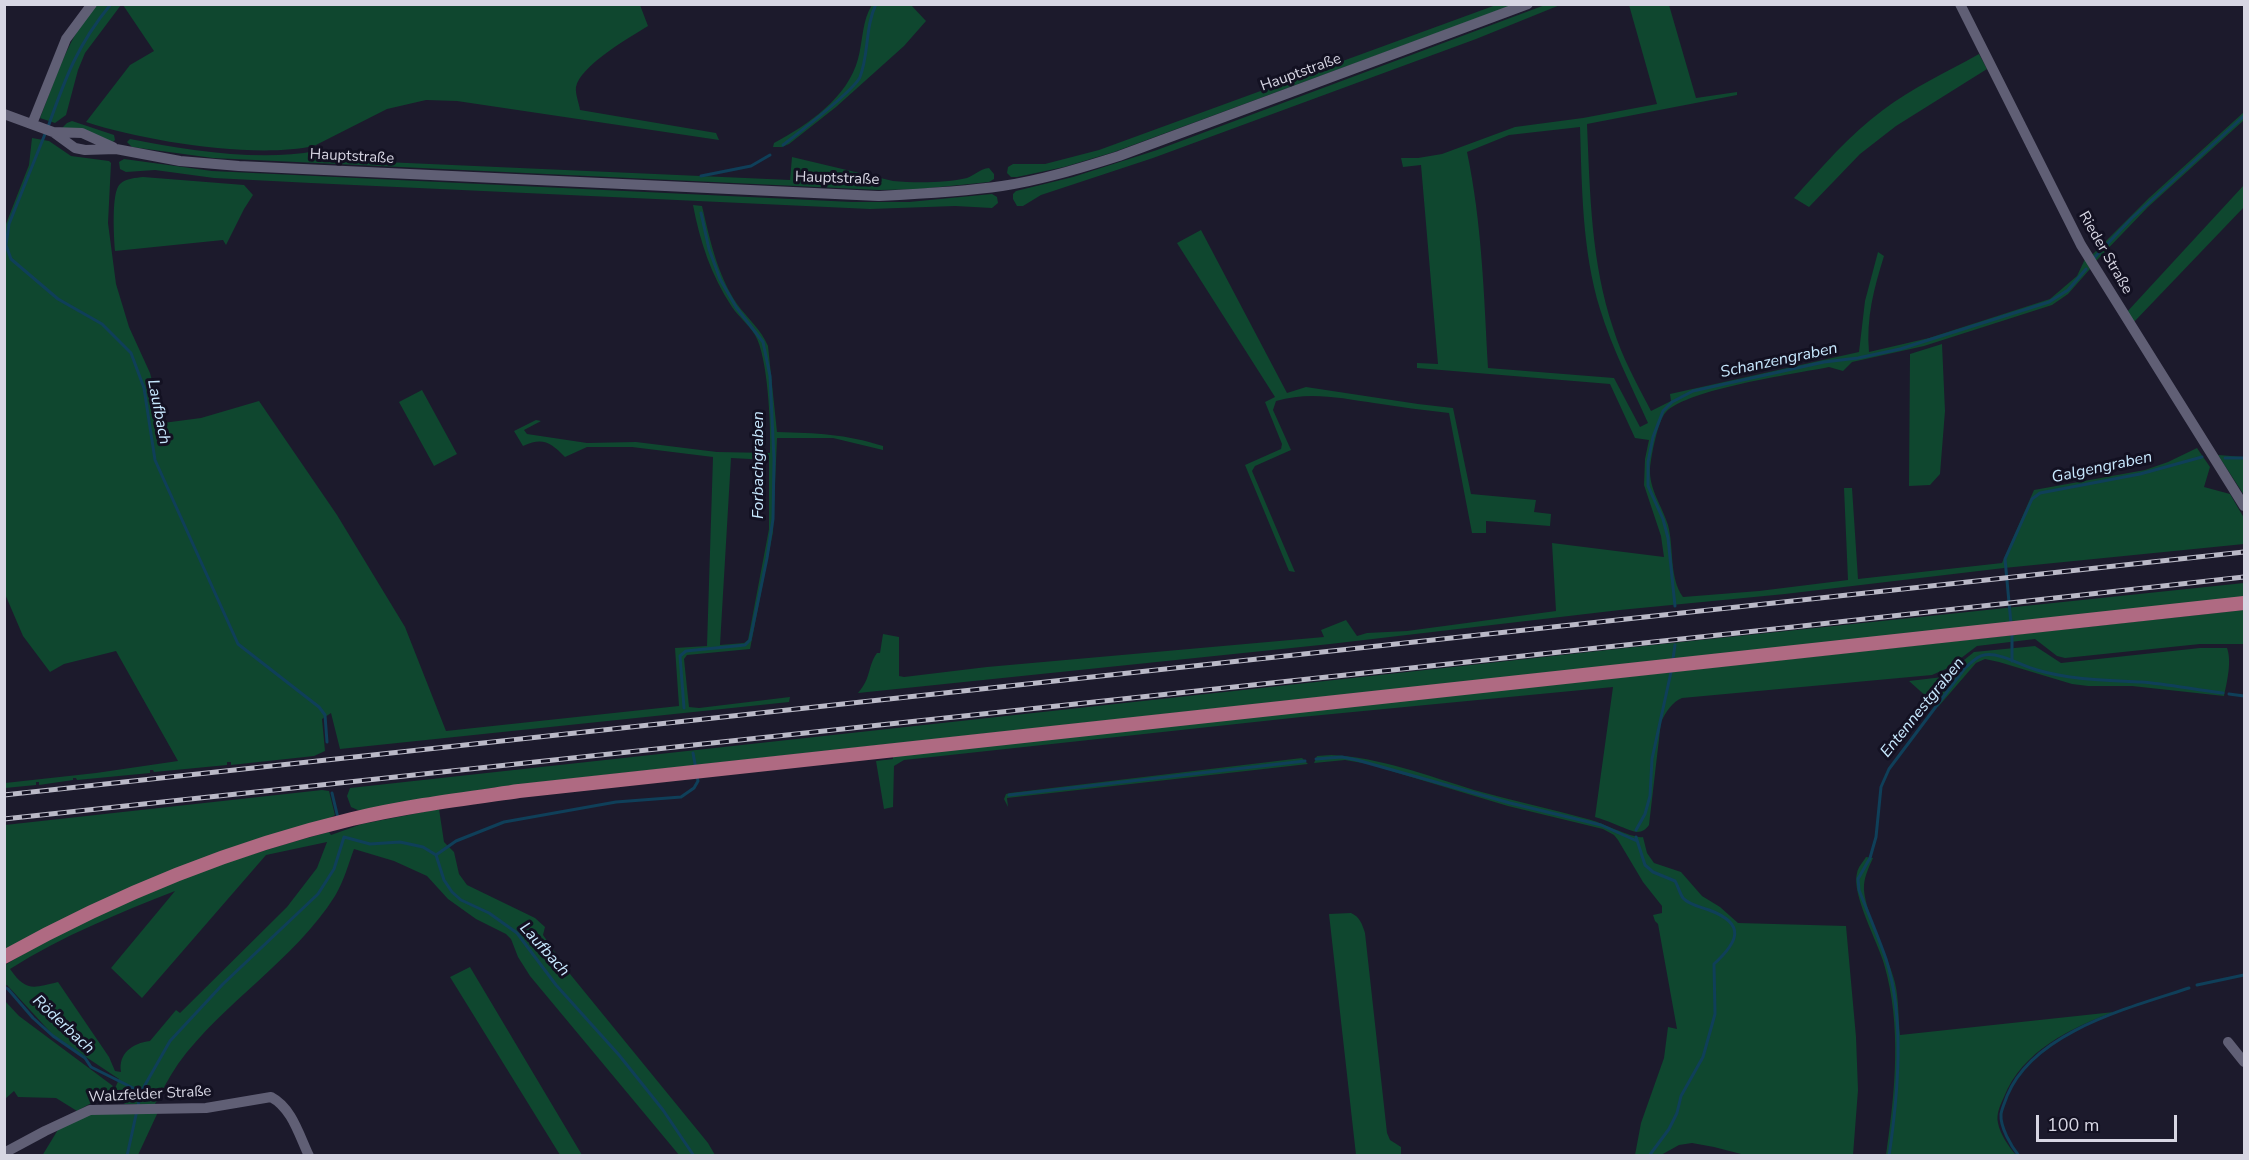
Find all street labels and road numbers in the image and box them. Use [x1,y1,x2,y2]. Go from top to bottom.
street label: Hauptstraße [1258,50,1344,96]
street label: Hauptstraße [309,146,395,168]
street label: Hauptstraße [794,169,880,189]
street label: Rieder Straße [2074,209,2136,297]
street label: Walzfelder Straße [88,1083,212,1107]

